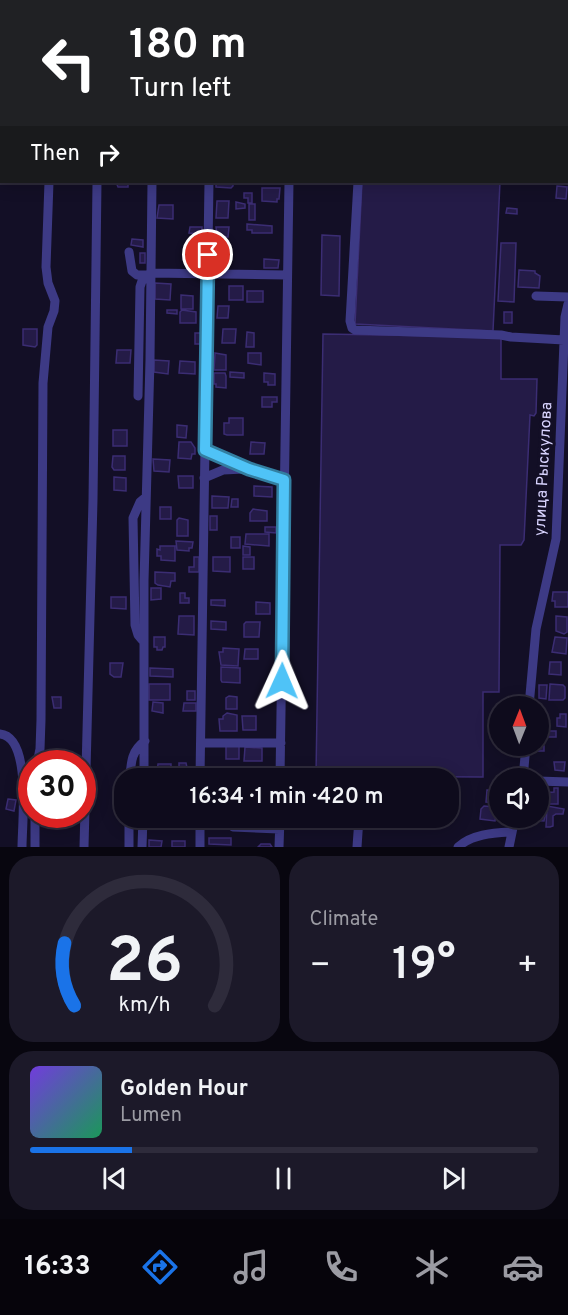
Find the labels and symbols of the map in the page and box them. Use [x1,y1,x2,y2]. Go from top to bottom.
pin [182,229,233,280]
street label: улица Рыскулова [531,401,557,537]
position arrow [250,649,314,713]
north arrow [489,696,549,756]
speed limit sign: 30 [18,750,96,828]

